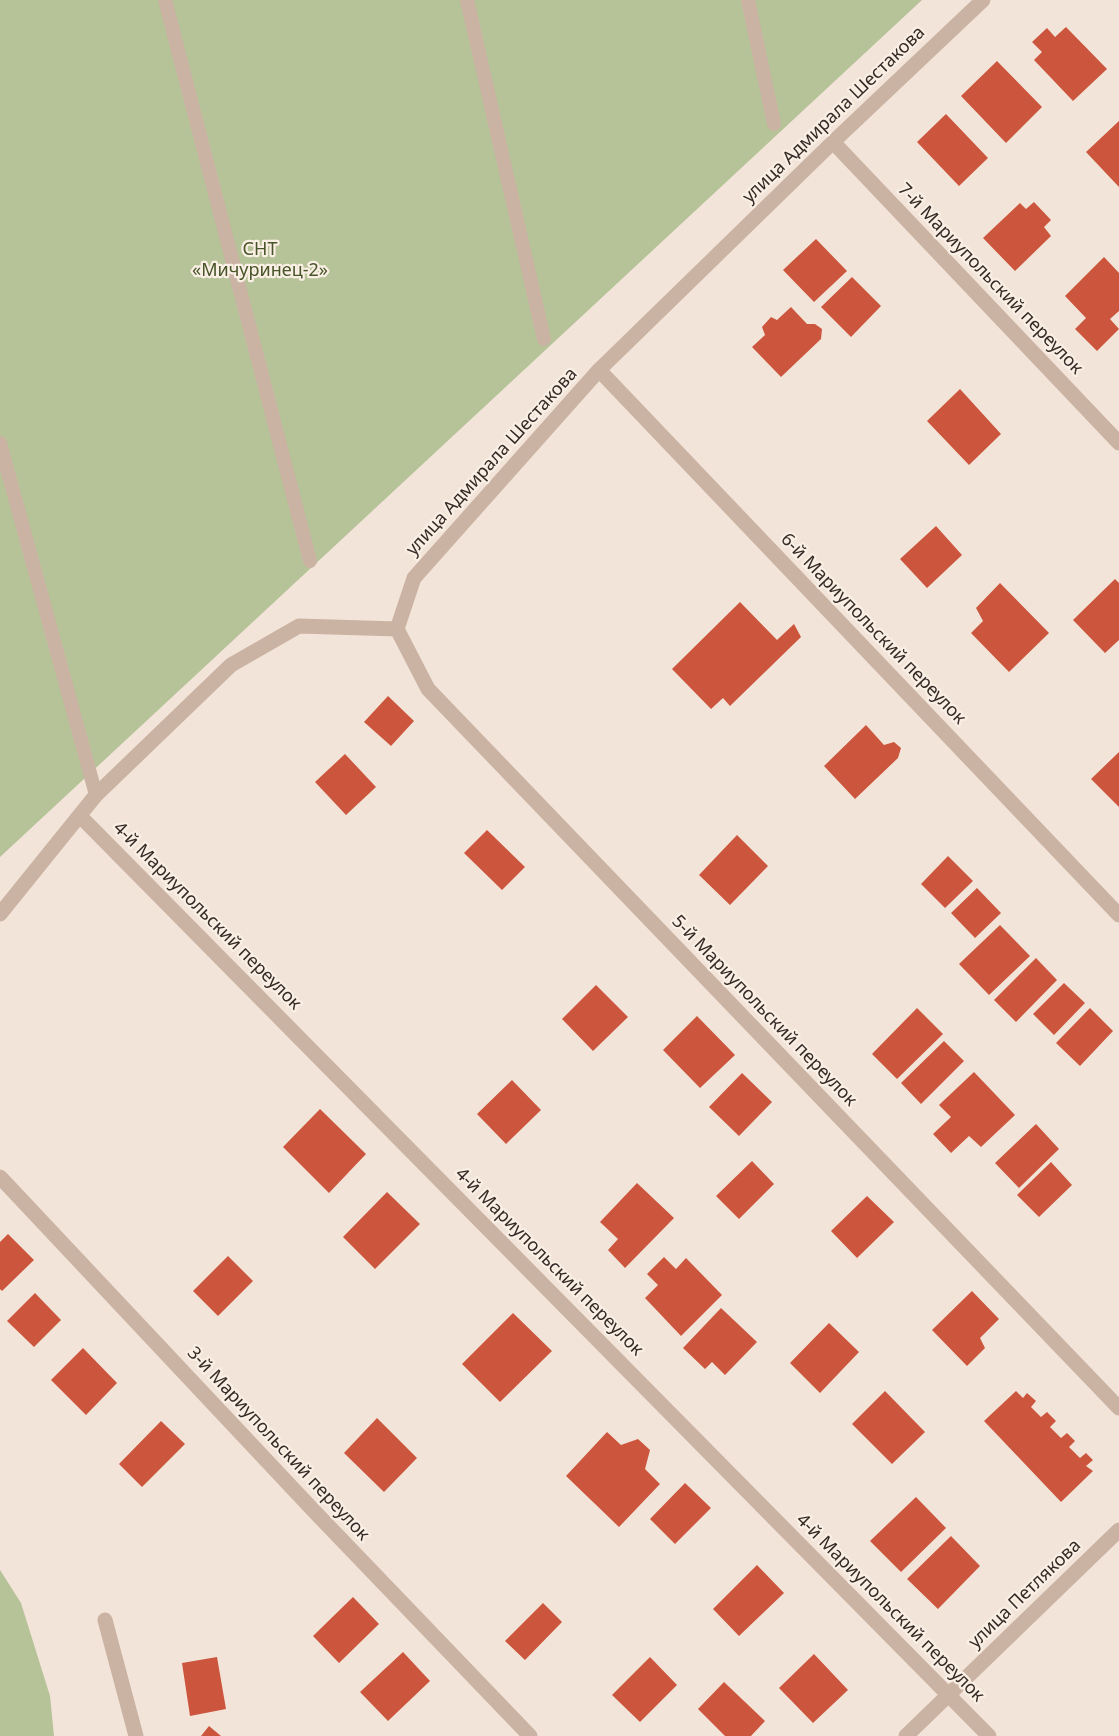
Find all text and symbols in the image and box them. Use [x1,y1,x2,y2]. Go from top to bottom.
street label: улица Адмирала Шестакова [738,22,930,208]
street label: 7-й Мариупольский переулок [893,179,1087,379]
park label: СНТ «Мичуринец-2» [192,239,328,282]
street label: улица Адмирала Шестакова [402,364,582,560]
street label: 6-й Мариупольский переулок [776,529,970,729]
street label: 4-й Мариупольский переулок [108,817,306,1015]
street label: 5-й Мариупольский переулок [667,911,861,1111]
street label: 4-й Мариупольский переулок [450,1163,648,1361]
street label: 3-й Мариупольский переулок [182,1343,374,1545]
street label: 4-й Мариупольский переулок [791,1509,989,1707]
street label: улица Петлякова [964,1535,1086,1653]

